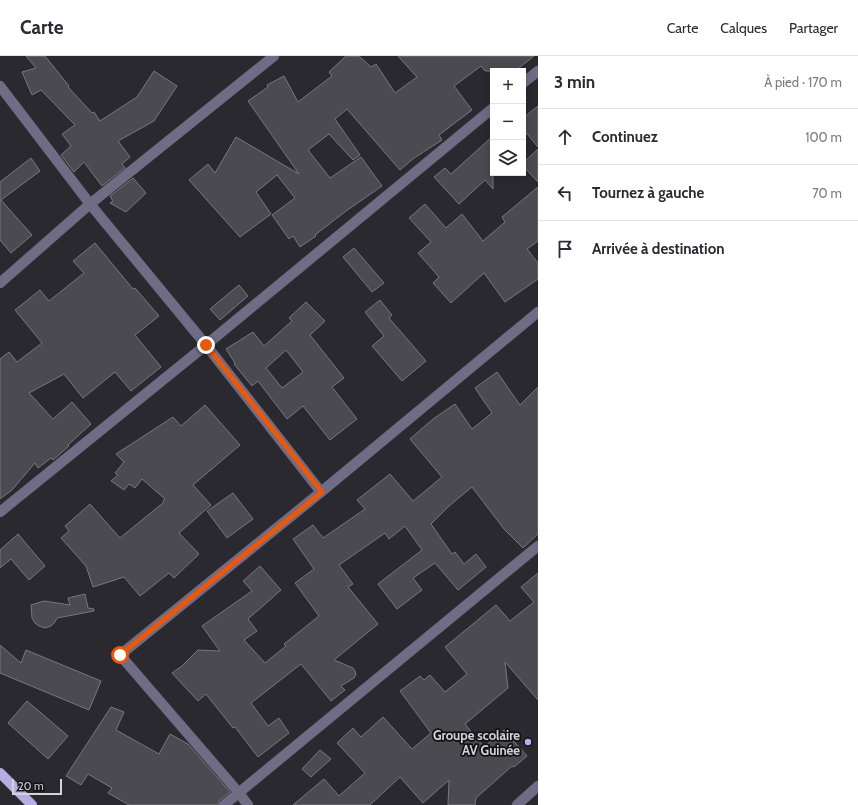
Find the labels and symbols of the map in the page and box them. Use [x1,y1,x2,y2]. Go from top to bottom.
route end [197,336,215,354]
route start [111,646,129,664]
place label: Groupe scolaire AV Guinée [433,727,520,758]
marker: Groupe scolaire AV Guinée [523,737,533,747]
scale bar [12,777,62,796]

